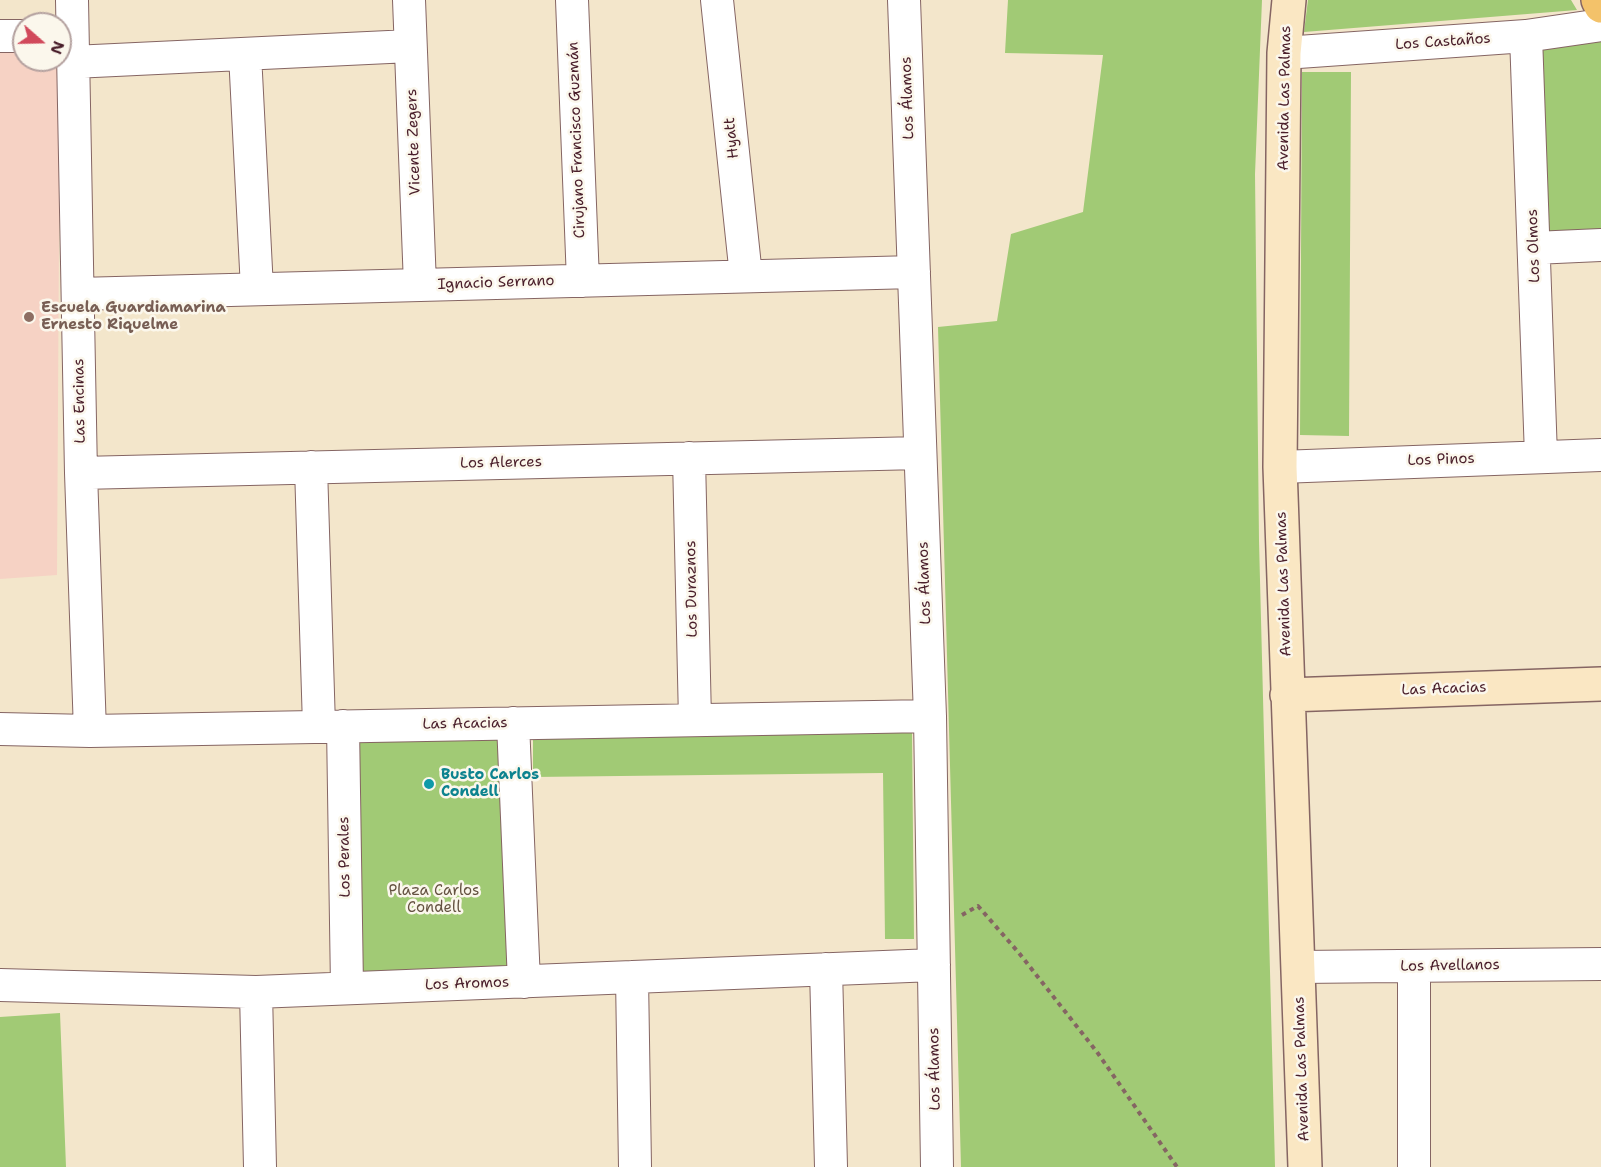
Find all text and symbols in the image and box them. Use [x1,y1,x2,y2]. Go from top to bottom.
north arrow [12,12,72,72]
street label: Avenida Las Palmas [1275,25,1295,171]
street label: Los Castaños [1395,30,1491,54]
text: N [45,38,70,57]
street label: Cirujano Francisco Guzmán [565,41,589,239]
street label: Los Álamos [898,56,918,140]
street label: Vicente Zegers [403,88,425,196]
street label: Hyatt [721,116,743,160]
street label: Los Olmos [1524,209,1544,283]
street label: Ignacio Serrano [437,272,555,294]
place label: Escuela Guardiamarina Ernesto Riquelme [41,299,226,334]
marker: Escuela Guardiamarina Ernesto Riquelme [22,310,36,324]
street label: Las Encinas [70,358,90,444]
street label: Los Pinos [1407,450,1475,470]
street label: Los Alerces [460,453,542,473]
street label: Avenida Las Palmas [1272,511,1296,657]
street label: Los Duraznos [682,540,702,638]
street label: Los Álamos [915,541,935,625]
street label: Las Acacias [1401,679,1487,699]
street label: Las Acacias [422,714,508,734]
place label: Busto Carlos Condell [441,766,539,801]
marker: Busto Carlos Condell [422,777,436,791]
street label: Los Perales [335,816,355,898]
park label: Plaza Carlos Condell [389,882,479,917]
street label: Los Avellanos [1400,956,1500,976]
street label: Los Aromos [424,974,510,994]
street label: Avenida Las Palmas [1290,996,1314,1142]
street label: Los Álamos [925,1027,945,1111]

